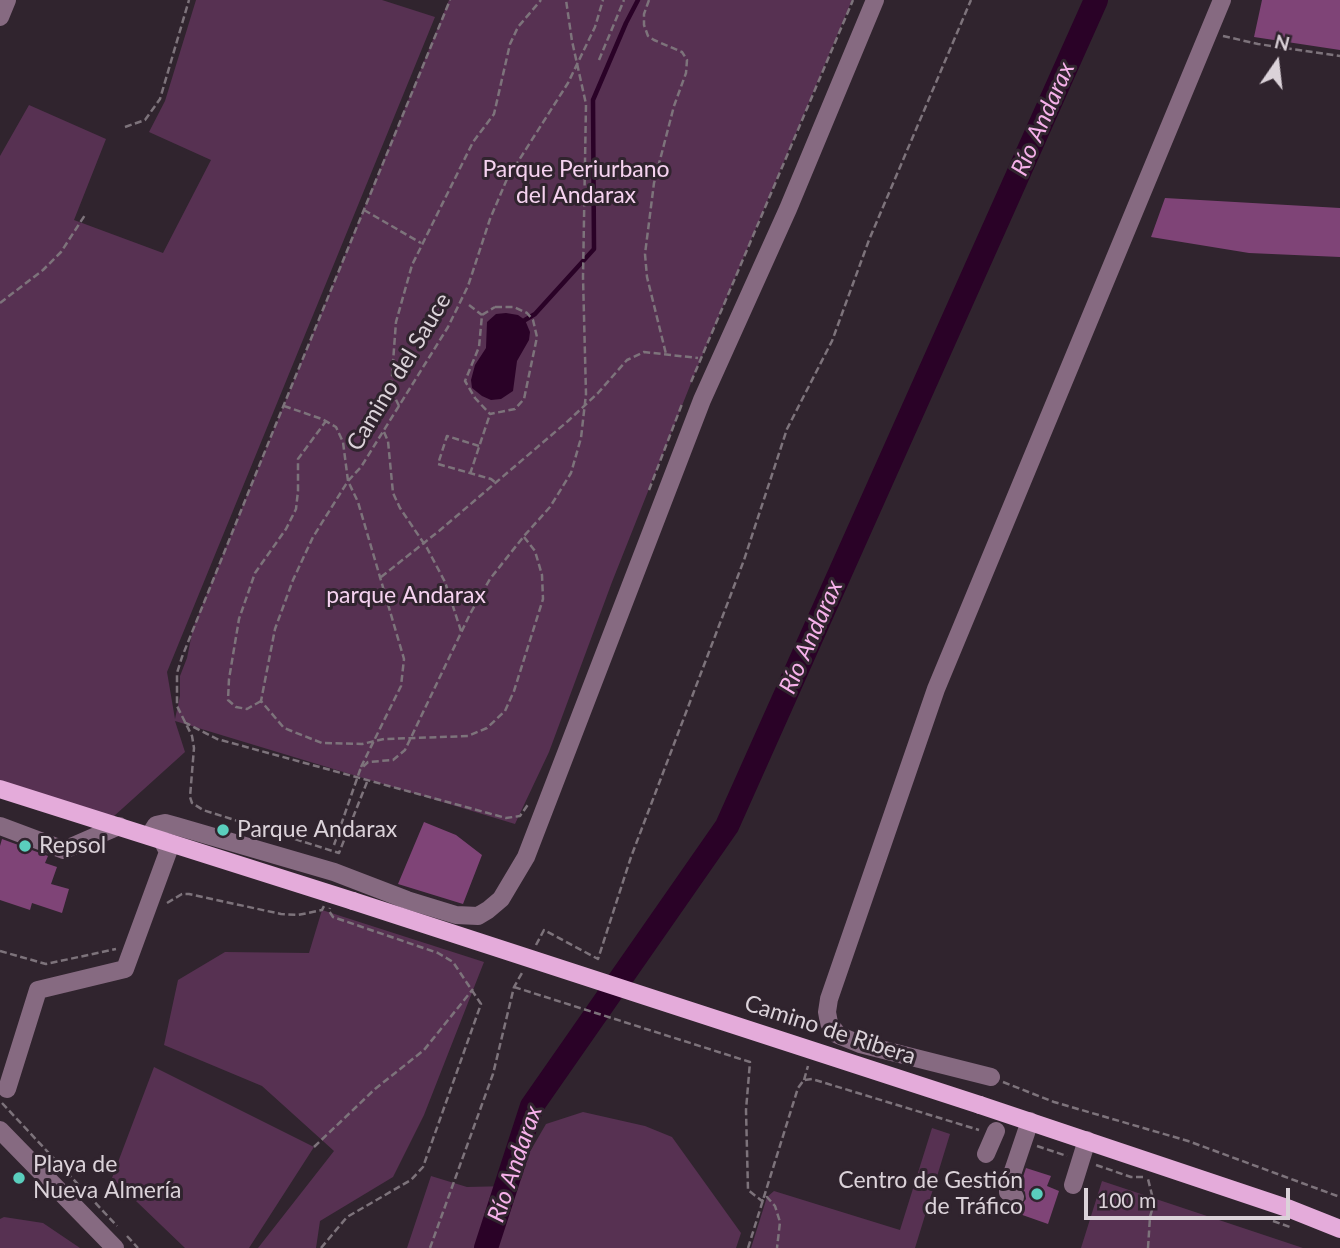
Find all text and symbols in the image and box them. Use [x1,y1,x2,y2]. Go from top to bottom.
north arrow [1242,28,1312,98]
text: N [1272,29,1292,55]
water label: Río Andarax [1005,58,1081,180]
park label: Parque Periurbano del Andarax [482,156,670,210]
street label: Camino del Sauce [341,288,457,456]
water label: Río Andarax [773,576,849,698]
park label: parque Andarax [326,582,486,610]
place label: Parque Andarax [237,816,397,844]
marker: Parque Andarax [215,822,231,838]
place label: Repsol [39,832,106,860]
marker: Repsol [17,838,33,854]
street label: Camino de Ribera [741,989,919,1071]
water label: Río Andarax [482,1102,548,1226]
place label: Playa de Nueva Almería [33,1151,181,1205]
place label: Centro de Gestión de Tráfico [838,1167,1023,1221]
marker: Playa de Nueva Almería [11,1170,27,1186]
scale bar [1088,1174,1294,1218]
marker: Centro de Gestión de Tráfico [1029,1186,1045,1202]
text: 100 m [1097,1187,1156,1212]

